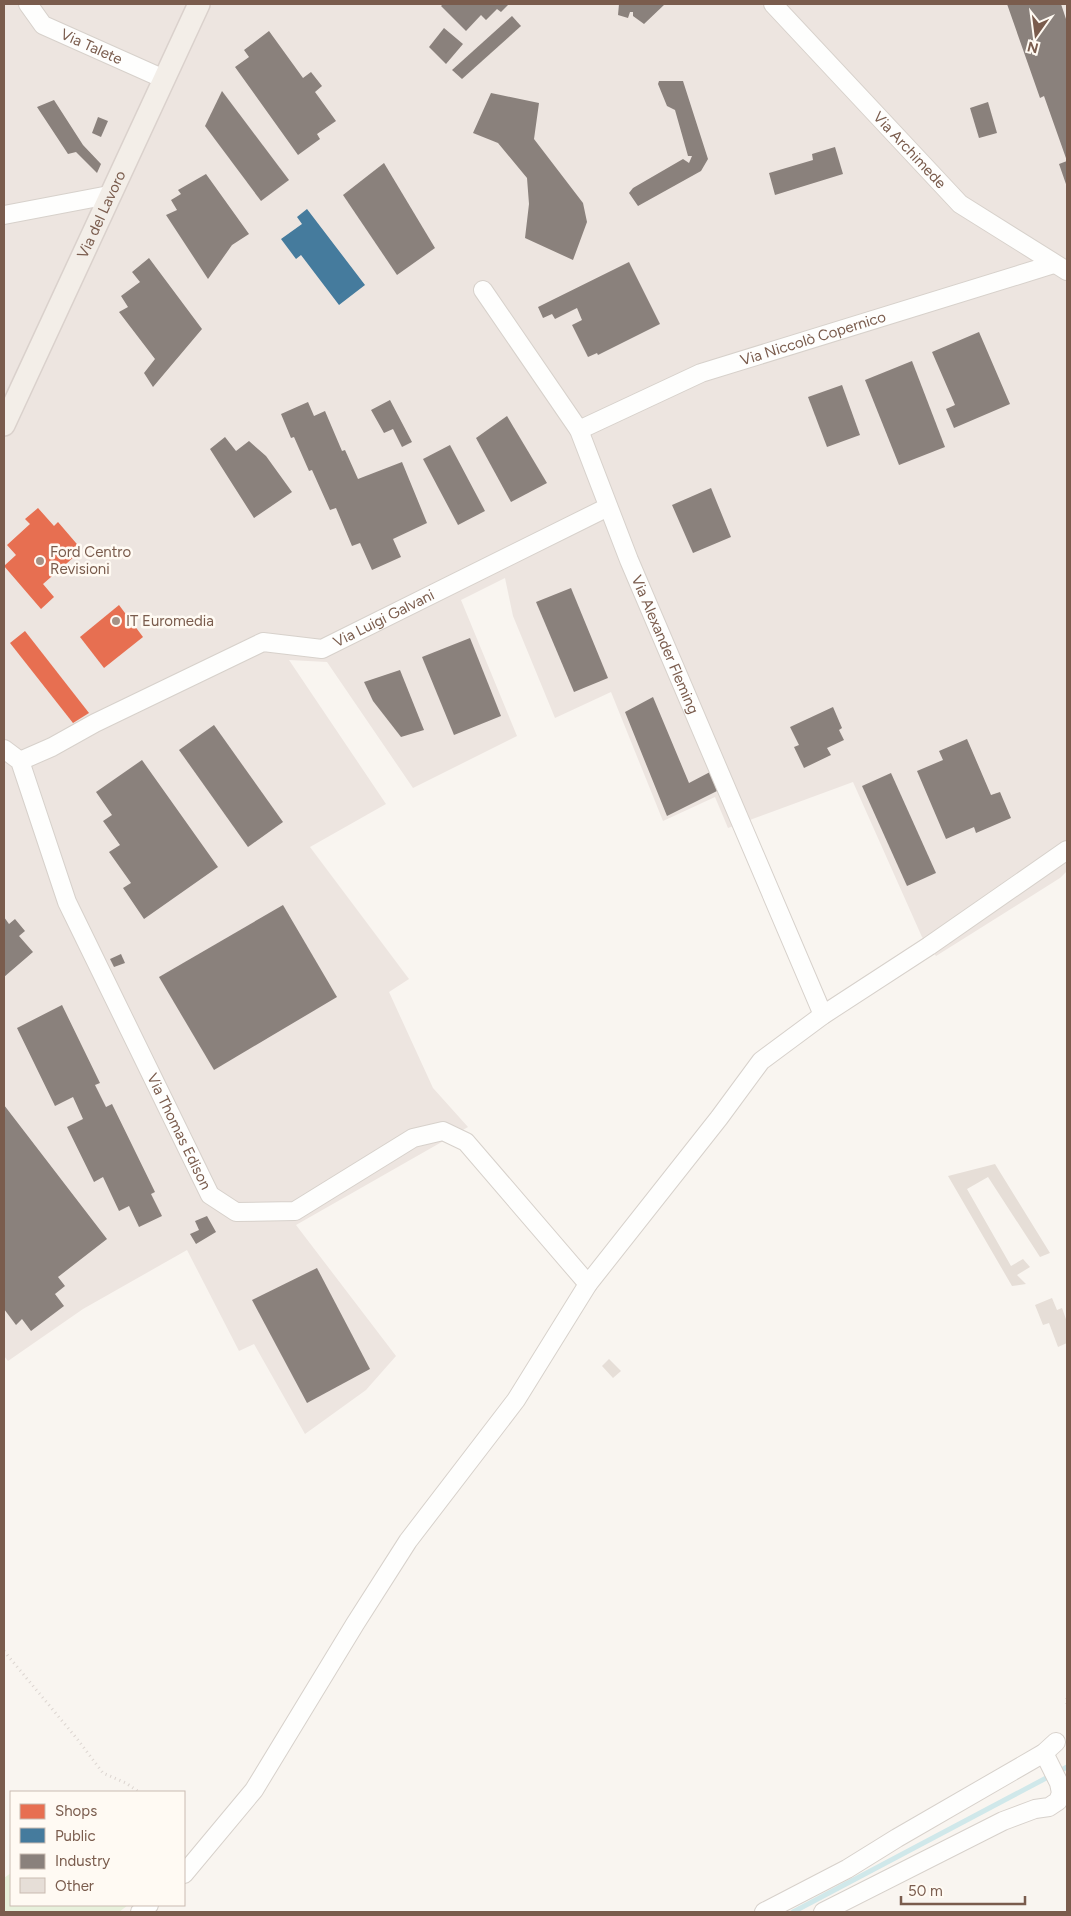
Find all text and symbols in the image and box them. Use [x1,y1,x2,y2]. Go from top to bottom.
north arrow [1011,10,1061,60]
street label: Via Talete [58,25,125,68]
text: N [1026,38,1040,57]
street label: Via Archimede [869,108,950,192]
street label: Via del Lavoro [73,167,130,261]
street label: Via Niccolò Copernico [738,307,888,369]
place label: Ford Centro Revisioni [50,543,131,578]
marker: Ford Centro Revisioni [34,555,46,567]
street label: Via Alexander Fleming [628,573,703,717]
street label: Via Luigi Galvani [330,586,437,651]
place label: IT Euromedia [126,612,214,630]
marker: IT Euromedia [110,615,122,627]
street label: Via Thomas Edison [143,1070,215,1193]
legend [10,1791,185,1906]
text: Shops [55,1802,97,1820]
text: Public [55,1827,96,1845]
text: Industry [55,1852,110,1870]
scale bar [901,1874,1025,1906]
text: Other [55,1877,94,1895]
text: 50 m [908,1882,943,1900]

